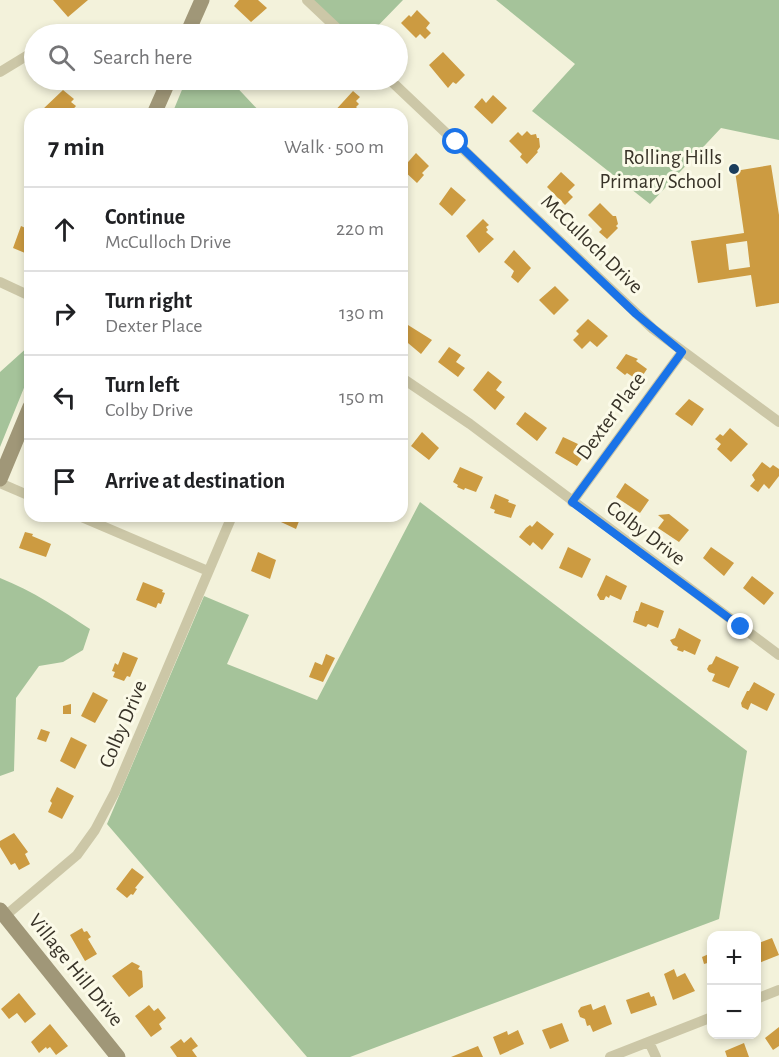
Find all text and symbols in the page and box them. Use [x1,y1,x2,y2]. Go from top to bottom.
search box [24,24,408,90]
icon: search [45,41,78,74]
text: Search here [93,46,192,68]
route start [442,128,468,154]
text: 7 min [48,134,105,160]
text: Walk · 500 m [284,137,384,157]
place label: Rolling Hills Primary School [599,147,722,192]
marker: Rolling Hills Primary School [727,162,741,176]
street label: McCulloch Drive [537,190,647,298]
text: Continue [105,206,185,228]
icon: ahead [48,213,81,246]
text: 220 m [336,219,384,239]
text: McCulloch Drive [105,232,231,252]
text: Turn right [105,290,192,312]
icon: right [48,297,81,330]
text: 130 m [339,303,384,323]
text: Dexter Place [105,316,202,336]
street label: Dexter Place [572,368,650,464]
text: Turn left [105,374,179,396]
icon: left [48,381,81,414]
text: 150 m [339,387,384,407]
text: Colby Drive [105,400,193,420]
icon: arrive [48,465,81,498]
text: Arrive at destination [105,470,285,492]
street label: Colby Drive [603,497,689,569]
route end [727,613,753,639]
street label: Colby Drive [95,677,151,771]
street label: Village Hill Drive [25,910,127,1030]
map controls [707,931,761,1039]
button: + [707,931,761,985]
button: − [707,985,761,1039]

